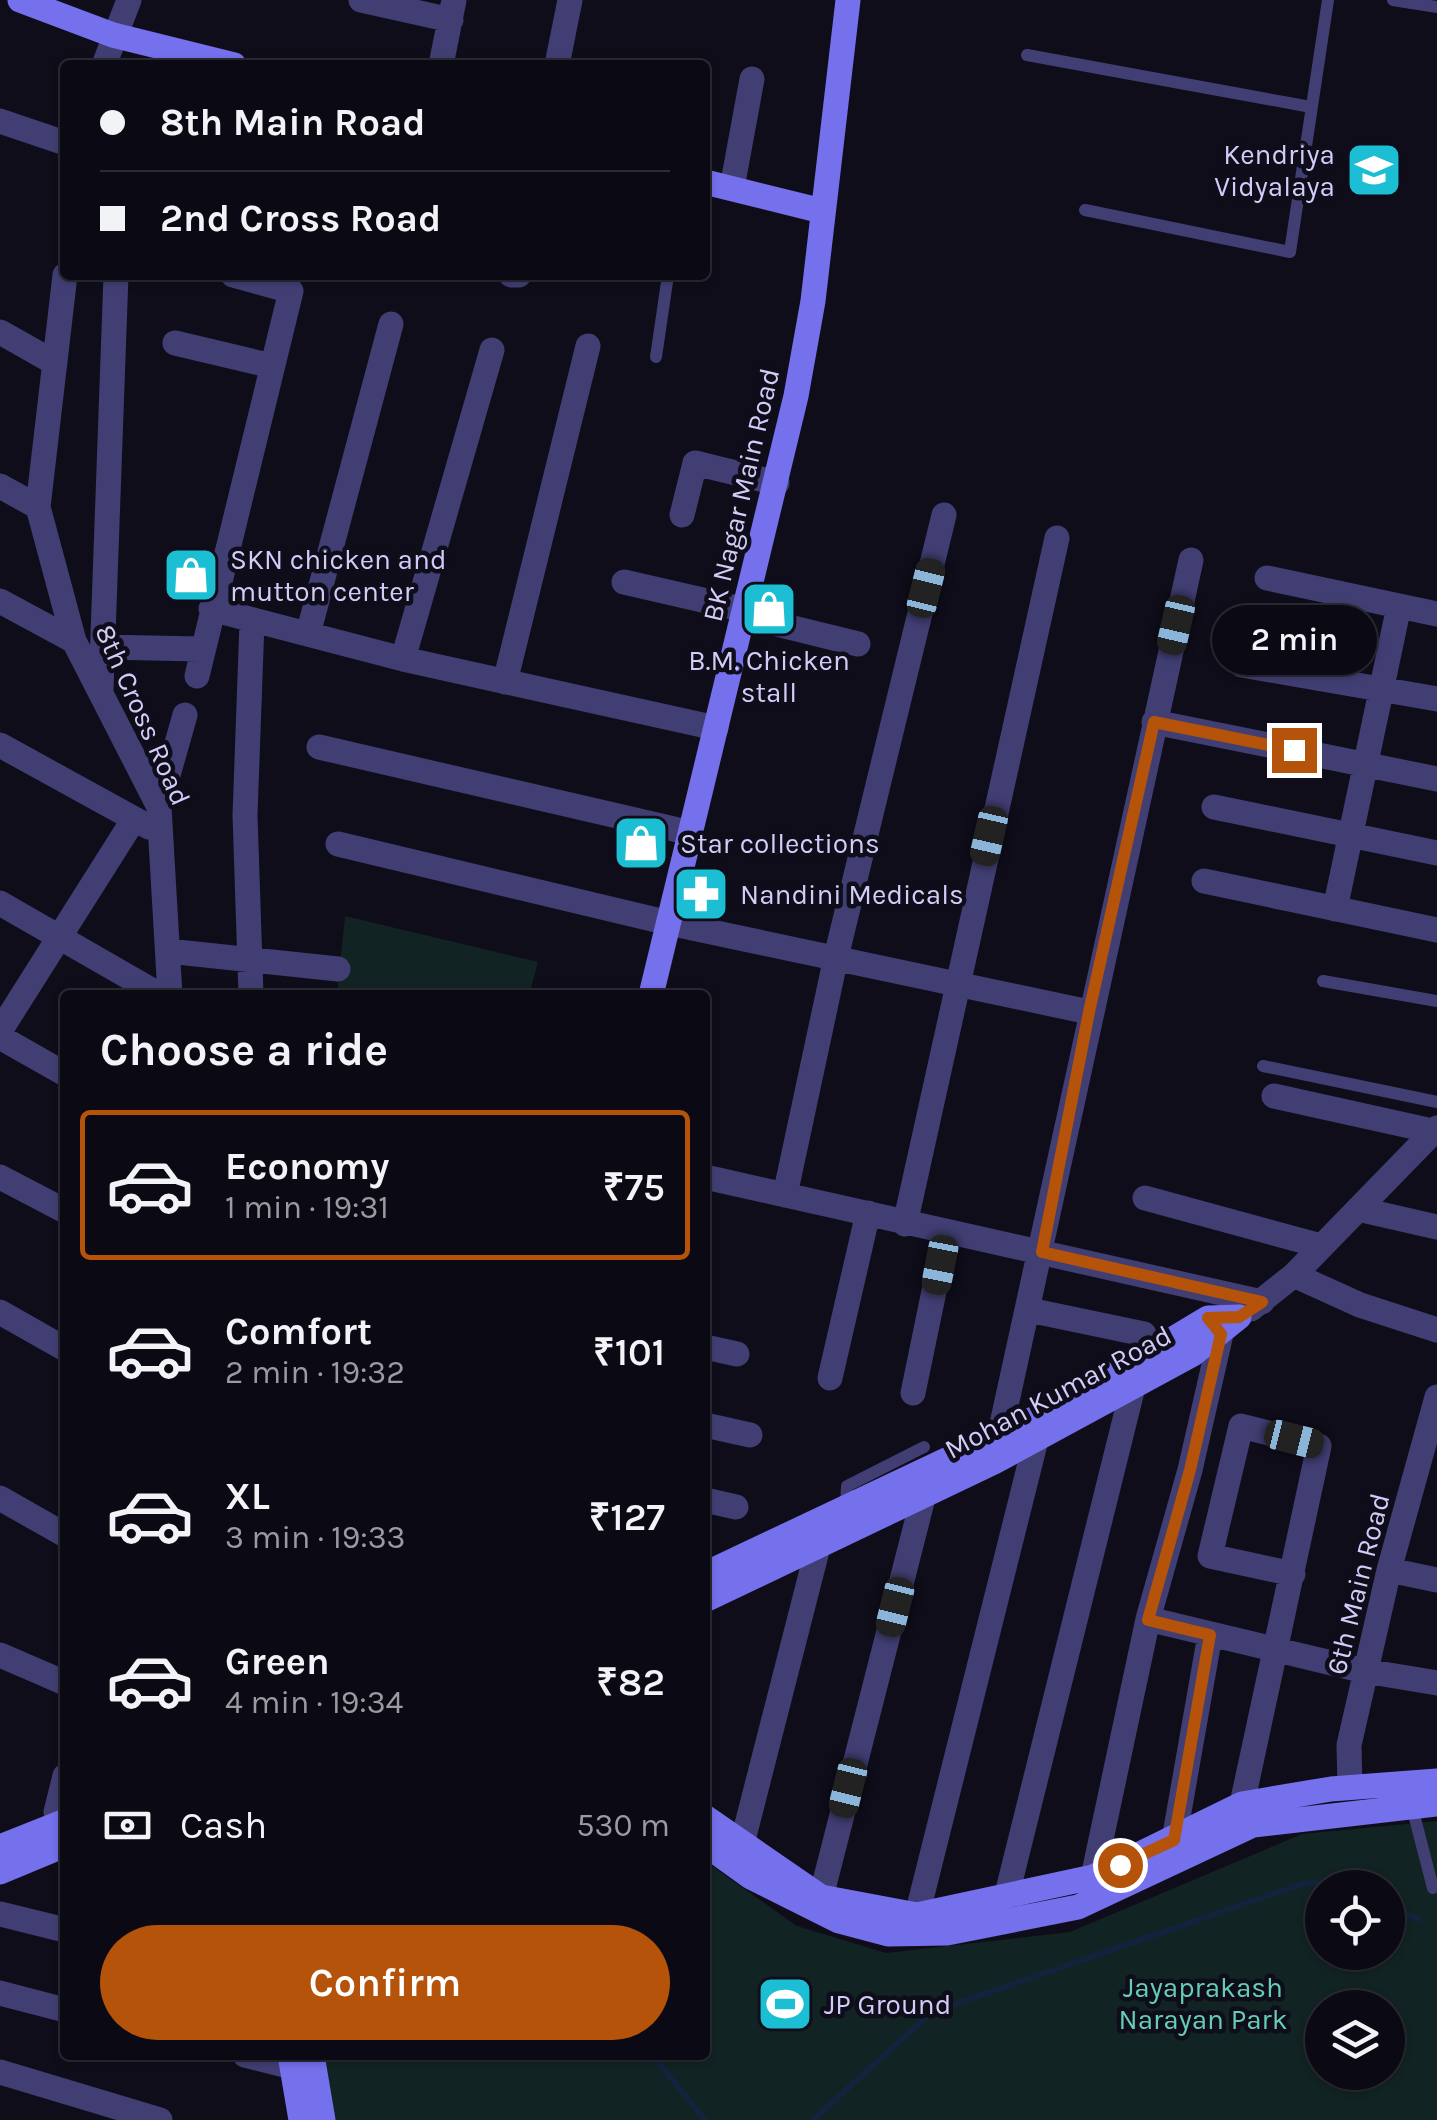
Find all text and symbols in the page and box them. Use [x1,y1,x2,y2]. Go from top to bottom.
text: 8th Main Road [160,100,426,145]
place label: Kendriya Vidyalaya [1214,138,1335,203]
school or university icon: Kendriya Vidyalaya [1344,140,1404,200]
text: 2nd Cross Road [160,196,441,241]
street label: BK Nagar Main Road [696,365,786,625]
place label: SKN chicken and mutton center [230,543,446,608]
shop icon: SKN chicken and mutton center [161,545,221,605]
car [904,555,948,621]
shop icon: B.M. Chicken stall [739,579,799,639]
car [1155,592,1197,658]
callout: 2 min [1212,605,1376,675]
street label: 8th Cross Road [88,619,198,811]
text: 2 min [1251,621,1338,658]
place label: B.M. Chicken stall [688,644,850,709]
route end [1272,728,1317,773]
car [968,803,1010,869]
shop icon: Star collections [611,813,671,873]
place label: Star collections [680,827,880,860]
pharmacy icon: Nandini Medicals [671,864,731,924]
place label: Nandini Medicals [740,878,964,911]
text: Choose a ride [100,1024,388,1076]
icon: car [105,1140,195,1230]
text: Economy [225,1144,389,1189]
text: ₹75 [603,1165,665,1210]
text: 1 min · 19:31 [225,1189,389,1226]
car [920,1233,960,1297]
icon: car [105,1305,195,1395]
text: Comfort [225,1309,372,1354]
street label: Mohan Kumar Road [939,1318,1177,1466]
text: ₹101 [593,1330,665,1375]
text: 2 min · 19:32 [225,1354,405,1391]
car [1261,1417,1327,1461]
icon: car [105,1470,195,1560]
text: XL [225,1474,270,1519]
street label: 6th Main Road [1320,1490,1396,1678]
text: ₹127 [589,1495,665,1540]
text: 3 min · 19:33 [225,1519,406,1556]
car [873,1574,917,1640]
icon: car [105,1635,195,1725]
text: Green [225,1639,330,1684]
text: ₹82 [596,1660,665,1705]
text: 4 min · 19:34 [225,1684,403,1721]
car [826,1755,870,1821]
icon: cash [100,1798,155,1853]
text: Cash [180,1803,267,1848]
text: 530 m [577,1807,670,1844]
route start [1098,1843,1143,1888]
map controls [1305,1870,1405,2090]
button: locate [1305,1870,1405,1970]
button: Confirm [100,1925,670,2040]
park label: Jayaprakash Narayan Park [1119,1971,1287,2036]
sports icon: JP Ground [755,1974,815,2034]
place label: JP Ground [824,1988,951,2021]
button: layers [1305,1990,1405,2090]

